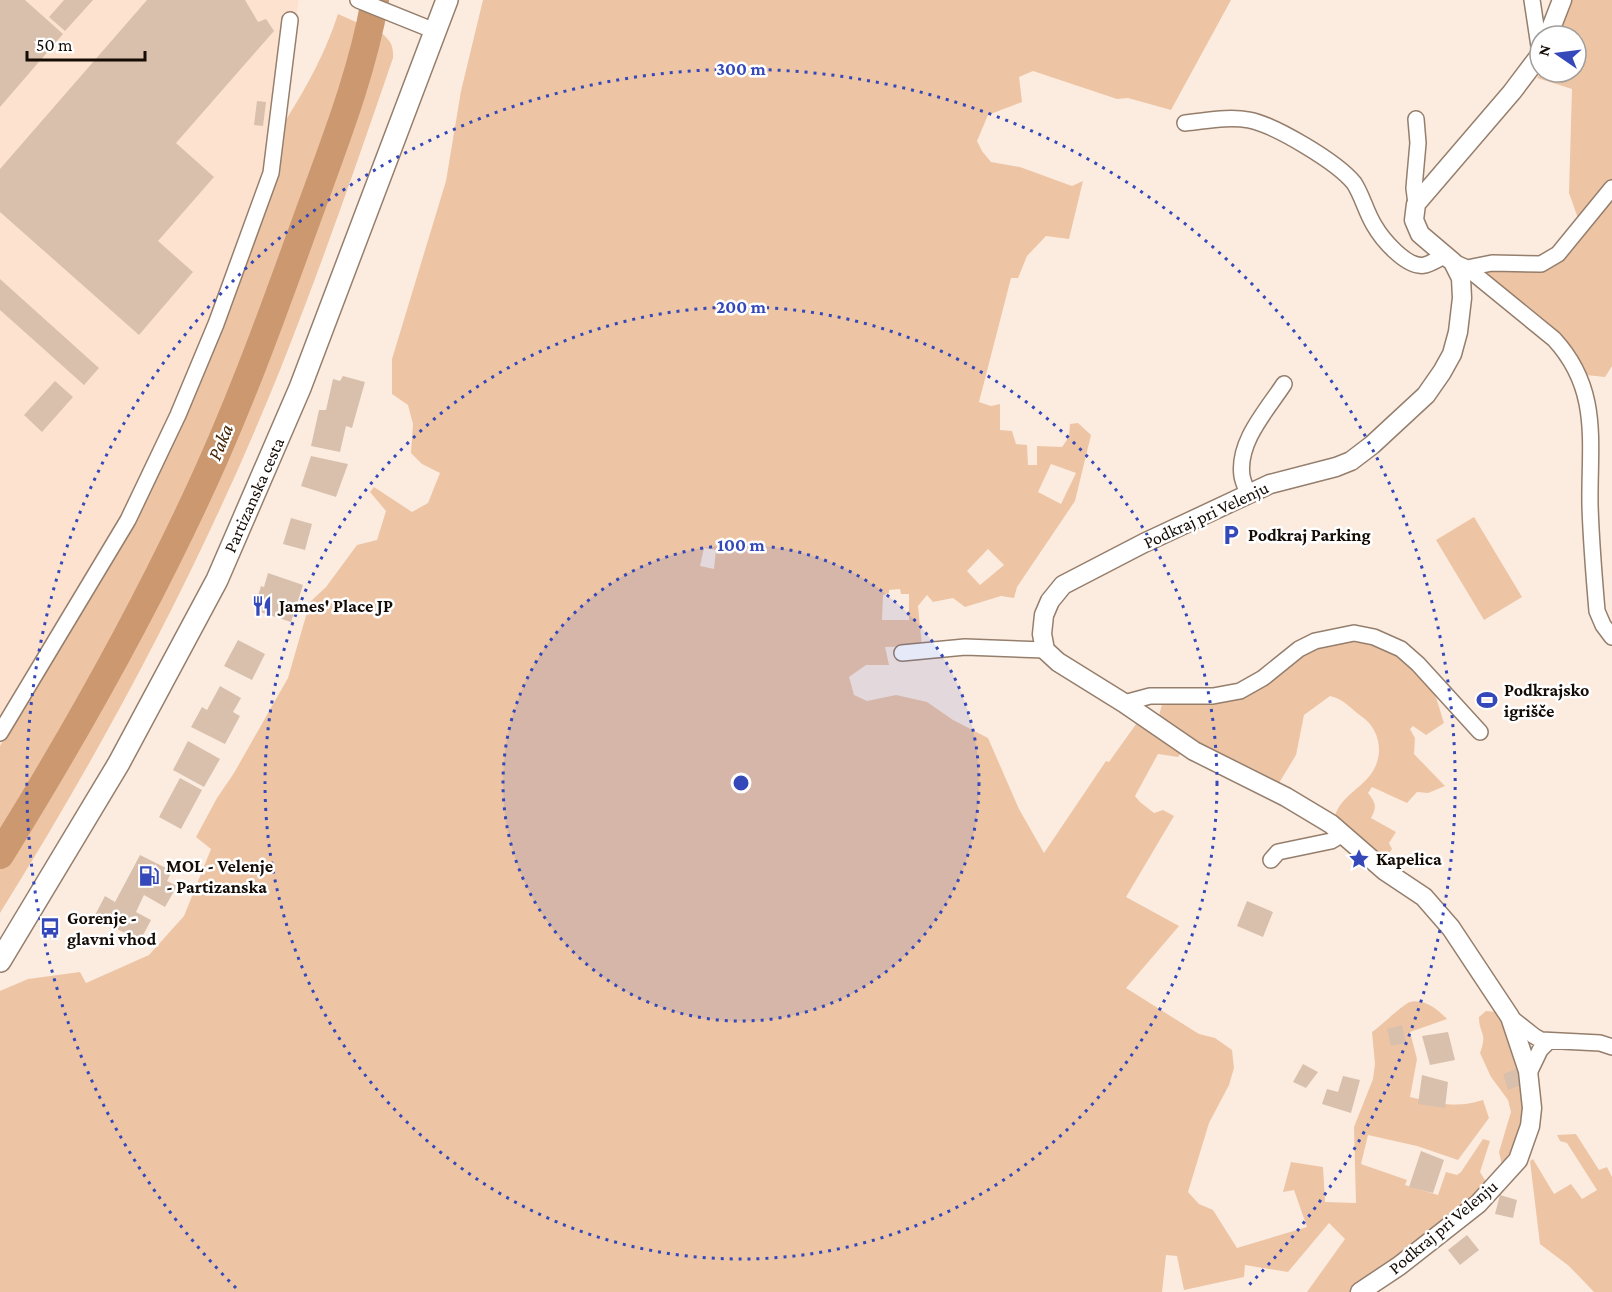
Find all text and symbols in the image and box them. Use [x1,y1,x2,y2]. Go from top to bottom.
scale bar [27,24,146,62]
north arrow [1528,24,1588,84]
text: 50 m [36,35,73,55]
text: N [1534,43,1554,58]
text: 300 m [716,59,766,79]
text: 200 m [716,297,767,317]
water label: Paka [203,421,237,463]
street label: Partizanska cesta [220,434,288,556]
street label: Podkraj pri Velenju [1140,477,1272,554]
parking icon: Podkraj Parking [1219,523,1243,547]
place label: Podkraj Parking [1248,525,1371,546]
text: 100 m [717,535,765,555]
restaurant icon: James' Place JP [250,594,274,618]
place label: James' Place JP [277,596,393,616]
place label: Podkrajsko igrišče [1504,680,1590,721]
sports icon: Podkrajsko igrišče [1475,688,1499,712]
centre of rings [731,773,751,793]
place icon: Kapelica [1347,847,1371,871]
place label: Kapelica [1376,849,1442,869]
place label: MOL - Velenje - Partizanska [166,856,273,897]
fuel station icon: MOL - Velenje - Partizanska [137,864,161,888]
place label: Gorenje - glavni vhod [67,908,156,949]
bus stop icon: Gorenje - glavni vhod [38,916,62,940]
street label: Podkraj pri Velenju [1385,1176,1502,1279]

